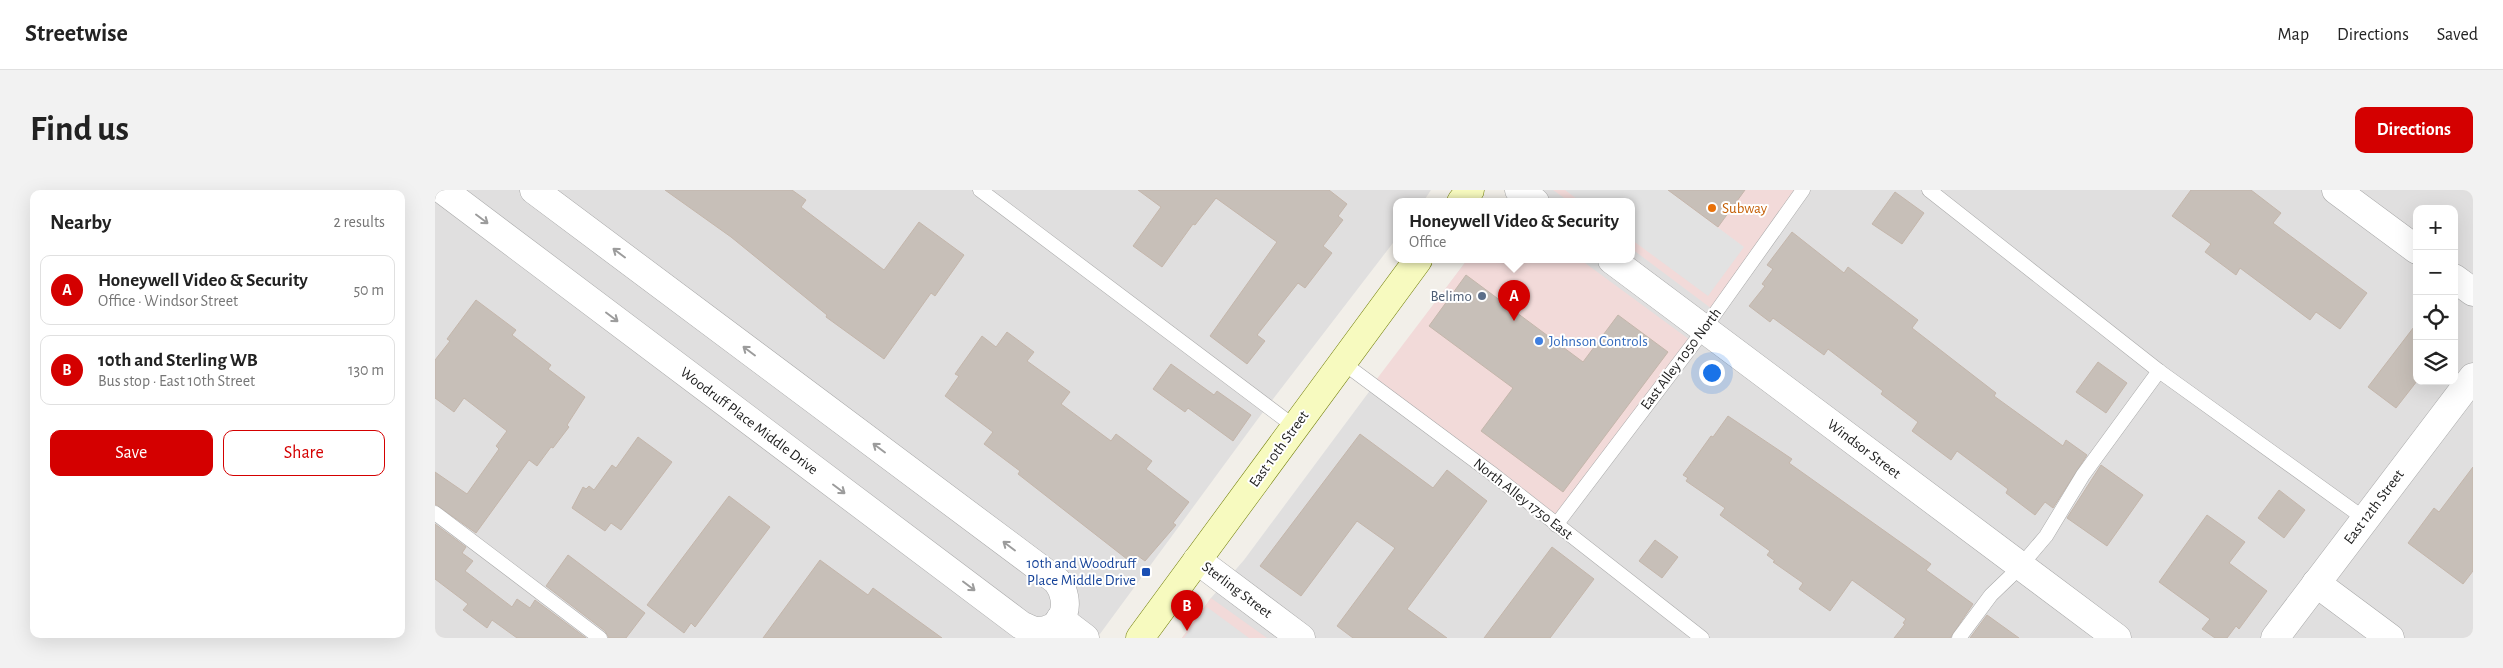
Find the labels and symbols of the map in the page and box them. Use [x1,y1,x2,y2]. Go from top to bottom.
place label: Subway [1722,201,1768,216]
marker: Subway [1706,202,1718,214]
one-way arrow [475,214,488,225]
one-way arrow [613,248,626,259]
pin: A [1498,280,1530,321]
place label: Belimo [1430,289,1472,304]
marker: Belimo [1476,290,1488,302]
street label: East Alley 1050 North [1638,305,1724,413]
one-way arrow [605,312,619,322]
place label: Johnson Controls [1549,334,1648,349]
marker: Johnson Controls [1533,335,1545,347]
one-way arrow [742,346,756,356]
your location [1699,360,1725,386]
street label: Woodruff Place Middle Drive [677,364,821,478]
street label: East 10th Street [1246,408,1312,490]
street label: Windsor Street [1824,417,1904,482]
one-way arrow [873,443,886,454]
street label: North Alley 1750 East [1471,456,1576,542]
street label: East 12th Street [2341,467,2407,547]
one-way arrow [832,483,845,494]
one-way arrow [1003,540,1016,551]
place label: 10th and Woodruff Place Middle Drive [1026,556,1137,588]
street label: Sterling Street [1199,559,1275,621]
marker: 10th and Woodruff Place Middle Drive [1140,566,1152,578]
one-way arrow [962,581,975,592]
pin: B [1171,590,1203,631]

